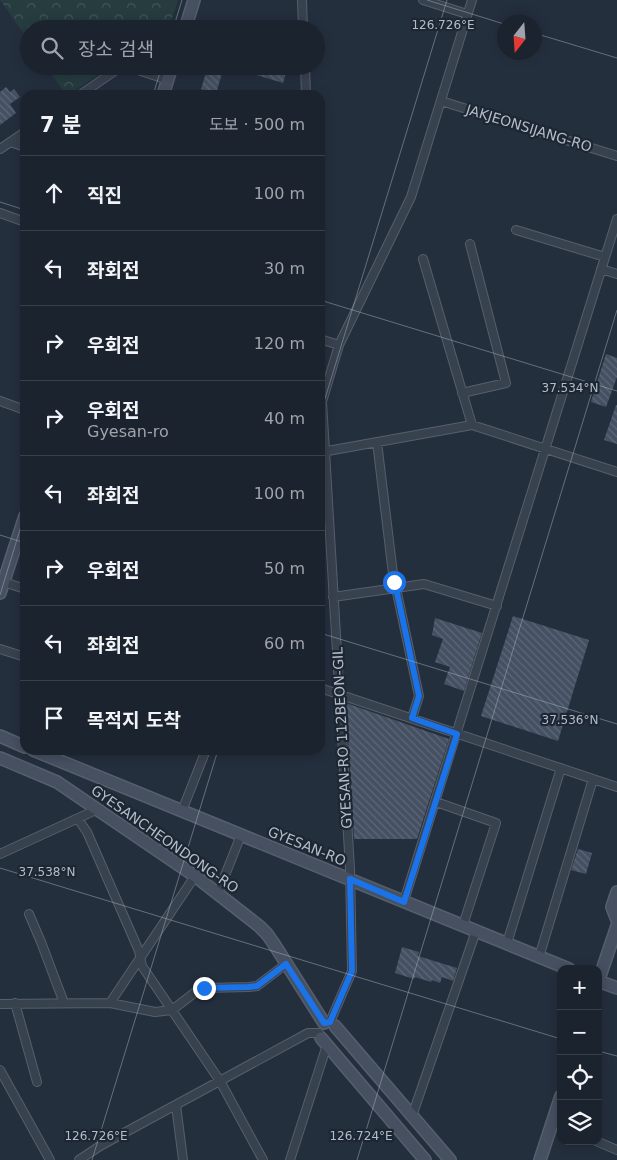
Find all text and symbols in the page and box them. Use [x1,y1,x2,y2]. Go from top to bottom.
north arrow [497,15,542,60]
text: 126.726°E [411,18,475,32]
search box [20,20,325,75]
icon: search [38,34,66,62]
text: 장소 검색 [78,38,154,60]
street label: JAKJEONSIJANG-RO [463,101,594,155]
text: 7 분 [40,113,81,137]
text: 도보 · 500 m [209,115,305,134]
icon: ahead [40,179,68,207]
text: 직진 [87,184,122,206]
text: 100 m [254,184,305,203]
icon: left [40,254,68,282]
text: 좌회전 [87,259,139,281]
text: 30 m [264,259,305,278]
icon: right [40,329,68,357]
text: 우회전 [87,334,139,356]
text: 120 m [254,334,305,353]
text: 37.534°N [542,381,598,395]
text: 우회전 [87,399,139,421]
icon: right [40,404,68,432]
text: 40 m [264,409,305,428]
text: Gyesan-ro [87,422,169,441]
icon: left [40,479,68,507]
text: 좌회전 [87,484,139,506]
text: 100 m [254,484,305,503]
icon: right [40,554,68,582]
text: 우회전 [87,559,139,581]
text: 50 m [264,559,305,578]
route start [383,571,406,594]
icon: left [40,629,68,657]
text: 좌회전 [87,634,139,656]
text: 60 m [264,634,305,653]
street label: GYESAN-RO 112BEON-GIL [329,647,355,829]
icon: arrive [40,704,68,732]
text: 목적지 도착 [87,709,181,731]
text: 37.536°N [542,713,598,727]
street label: GYESANCHEONDONG-RO [88,782,242,896]
street label: GYESAN-RO [266,823,348,869]
text: 37.538°N [19,865,75,879]
map controls [557,965,602,1145]
button: + [557,965,602,1010]
route end [193,977,216,1000]
button: − [557,1010,602,1055]
button: locate [557,1055,602,1100]
button: layers [557,1100,602,1145]
text: 126.726°E [64,1129,128,1143]
text: 126.724°E [329,1129,393,1143]

